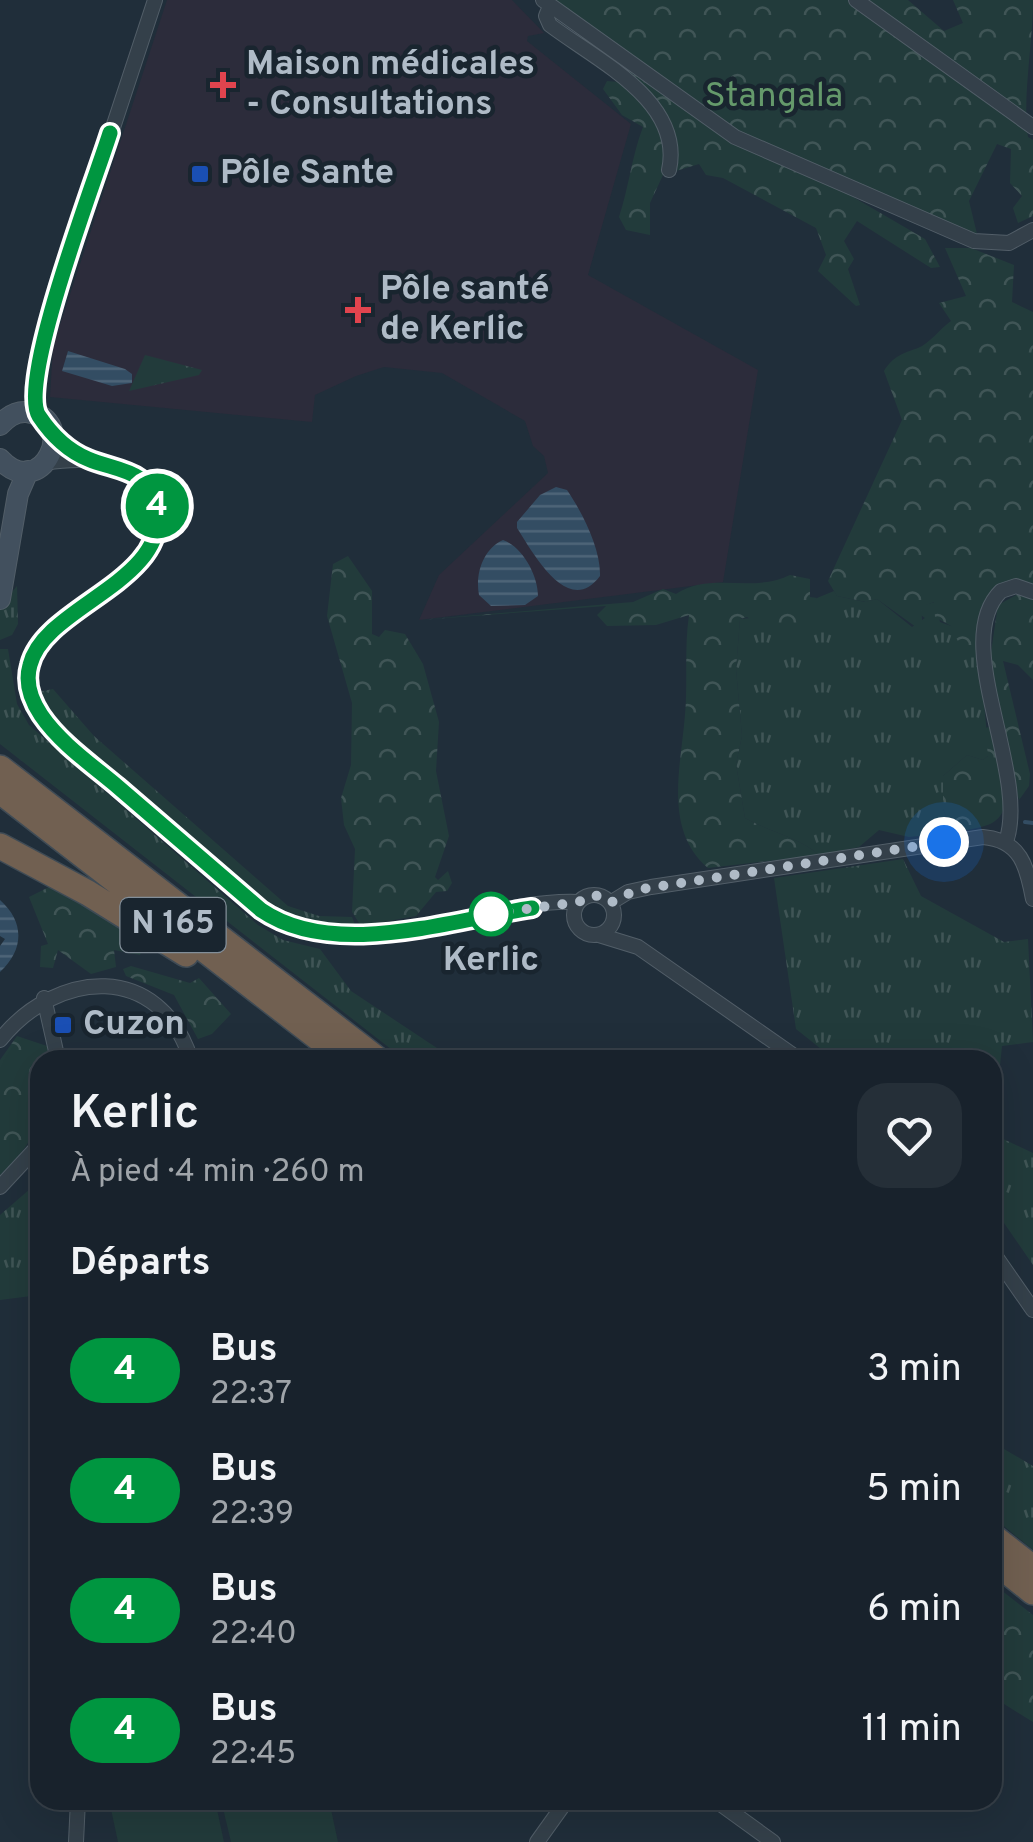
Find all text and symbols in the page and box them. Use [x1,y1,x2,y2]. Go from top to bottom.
place label: Maison médicales - Consultations [246,43,535,127]
marker: Maison médicales - Consultations [210,72,236,98]
park label: Stangala [705,75,843,119]
place label: Pôle Sante [220,152,394,196]
marker: Pôle Sante [189,163,211,185]
place label: Pôle santé de Kerlic [380,268,549,352]
marker: Pôle santé de Kerlic [345,297,371,323]
line badge: 4 [124,474,190,538]
text: 4 [146,484,168,528]
your location [919,817,969,867]
marker: Kerlic [470,893,512,935]
road number: N 165 [120,898,226,952]
place label: Kerlic [443,939,539,983]
place label: Cuzon [83,1003,185,1047]
marker: Cuzon [52,1014,74,1036]
button: heart [857,1083,962,1188]
text: Kerlic [70,1085,199,1145]
text: À pied · 4 min · 260 m [70,1153,365,1193]
text: Départs [70,1240,210,1289]
text: Bus [210,1326,277,1375]
text: 3 min [867,1346,962,1395]
text: 4 [114,1348,136,1392]
text: 22:37 [210,1375,292,1415]
text: Bus [210,1446,277,1495]
text: 5 min [866,1466,962,1515]
text: 4 [114,1468,136,1512]
text: 22:39 [210,1495,294,1535]
text: Bus [210,1566,277,1615]
text: 6 min [867,1586,962,1635]
text: 4 [114,1588,136,1632]
text: 22:40 [210,1615,297,1655]
text: Bus [210,1686,277,1735]
text: 11 min [861,1706,962,1755]
text: 4 [114,1708,136,1752]
text: 22:45 [210,1735,296,1775]

